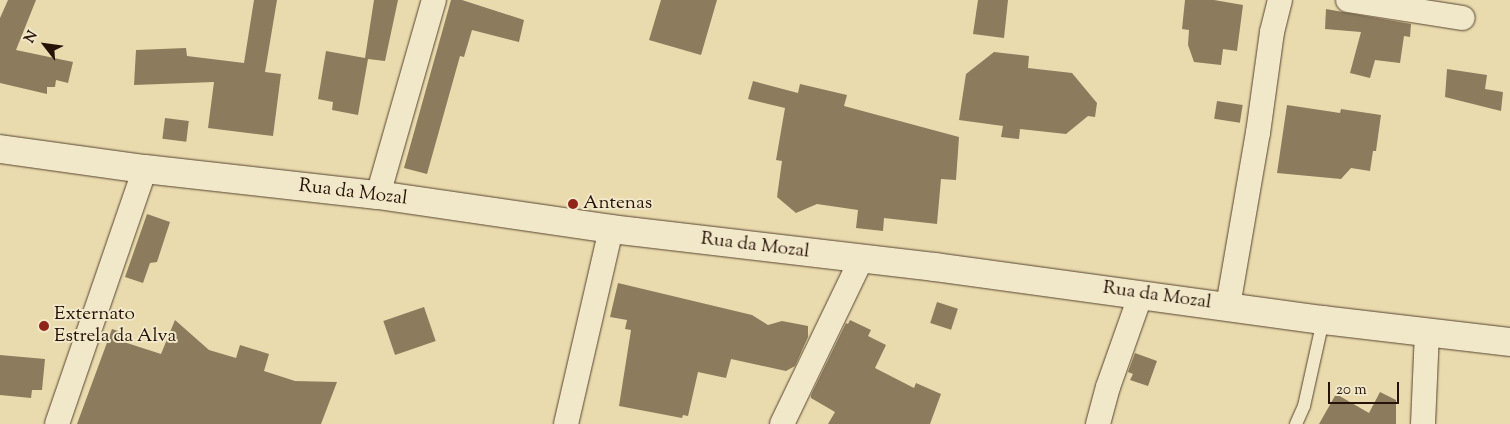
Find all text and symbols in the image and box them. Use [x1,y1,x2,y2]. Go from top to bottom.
north arrow [20,20,70,70]
text: N [21,28,43,47]
street label: Rua da Mozal [297,175,409,211]
place label: Antenas [583,193,652,215]
marker: Antenas [567,198,579,210]
street label: Rua da Mozal [699,228,811,264]
street label: Rua da Mozal [1101,277,1213,315]
place label: Externato Estrela da Alva [54,304,176,348]
marker: Externato Estrela da Alva [38,320,50,332]
scale bar [1330,372,1401,404]
text: 20 m [1336,380,1367,401]

